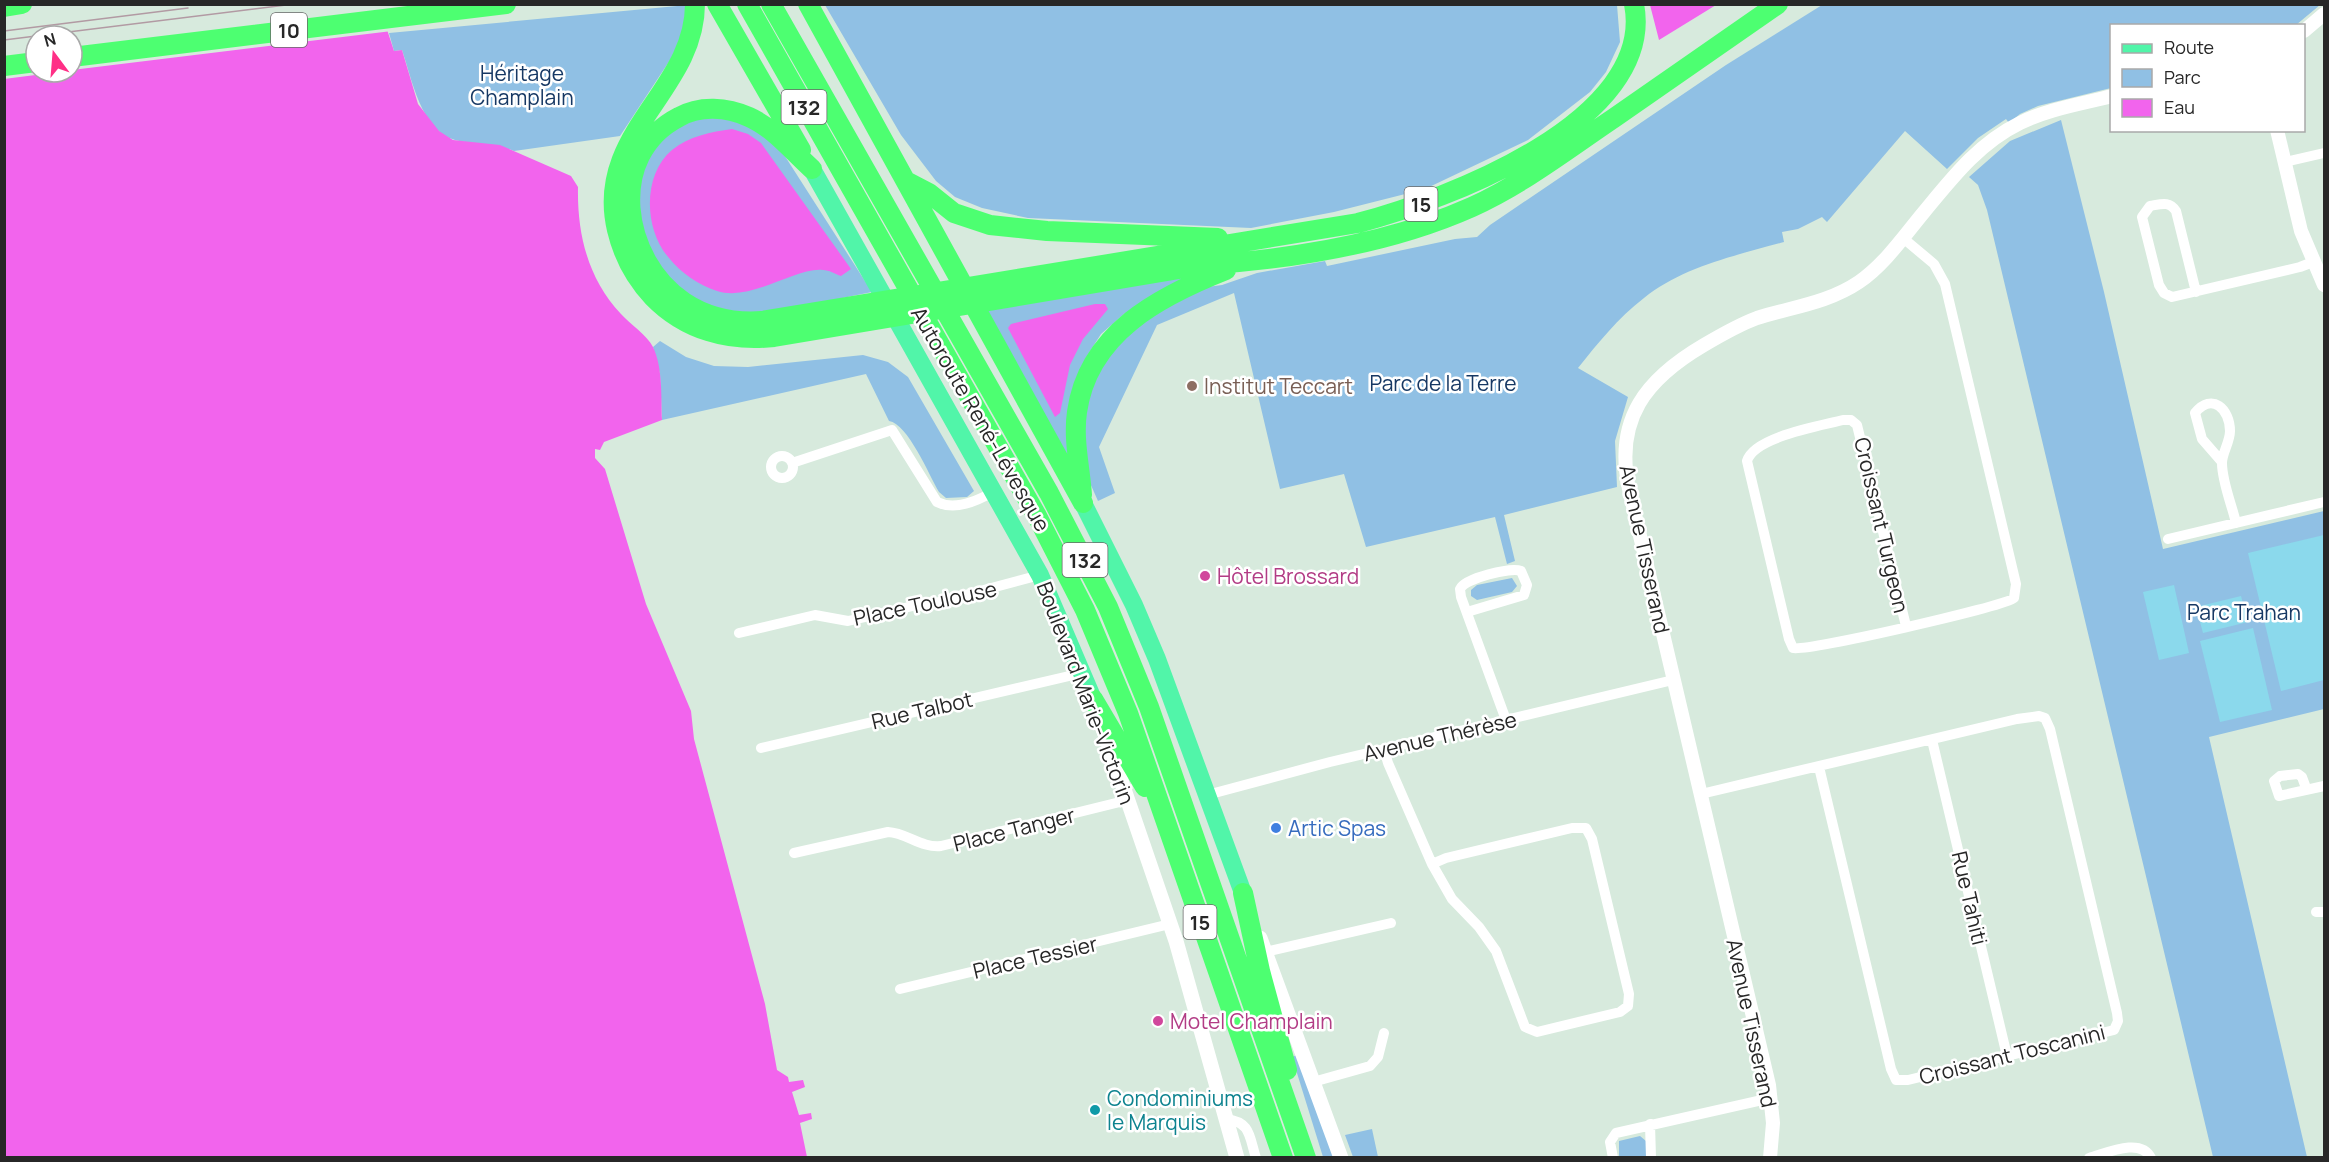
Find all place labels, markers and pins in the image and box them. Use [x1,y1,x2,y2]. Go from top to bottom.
place label: Institut Teccart [1204,372,1353,400]
marker: Institut Teccart [1185,379,1199,393]
place label: Hôtel Brossard [1217,562,1359,590]
marker: Hôtel Brossard [1198,569,1212,583]
place label: Artic Spas [1288,814,1386,842]
marker: Artic Spas [1269,821,1283,835]
place label: Motel Champlain [1170,1007,1333,1035]
marker: Motel Champlain [1151,1014,1165,1028]
place label: Condominiums le Marquis [1107,1084,1253,1136]
marker: Condominiums le Marquis [1088,1103,1102,1117]

